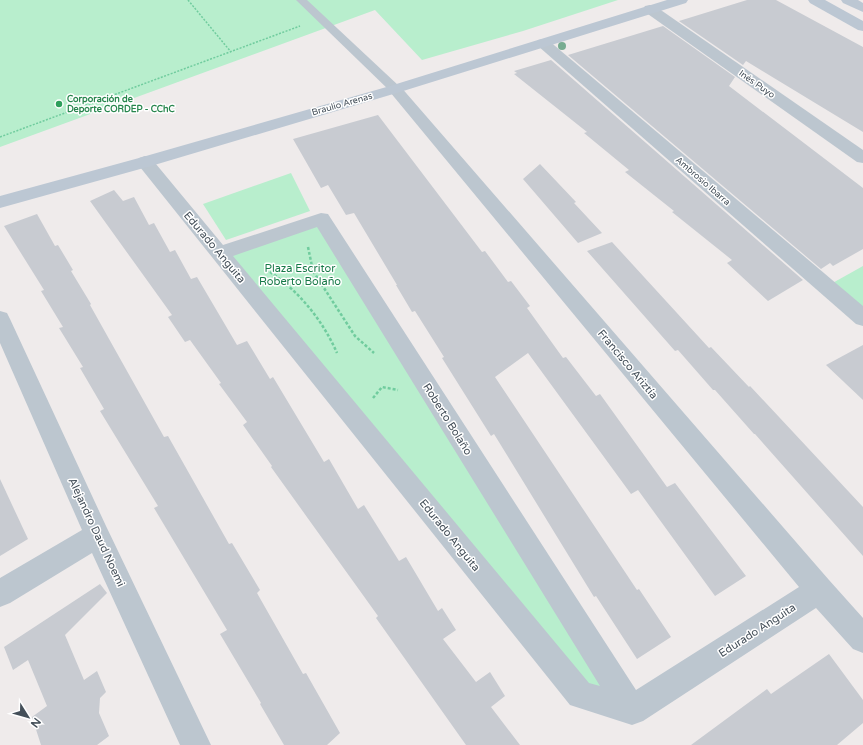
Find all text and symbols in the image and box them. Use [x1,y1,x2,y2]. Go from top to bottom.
street label: Inés Puyo [737,68,777,101]
street label: Braulio Arenas [311,91,374,118]
place label: Corporación de Deporte CORDEP - CChC [67,94,176,115]
marker: Corporación de Deporte CORDEP - CChC [54,99,64,109]
street label: Ambrosio Ibarra [673,155,732,208]
street label: Edurado Anguita [181,209,248,286]
park label: Plaza Escritor Roberto Bolaño [259,262,341,288]
street label: Francisco Ariztía [595,327,660,402]
street label: Roberto Bolaño [420,381,475,458]
street label: Alejandro Daud Noemi [66,476,127,589]
street label: Edurado Anguita [417,497,483,574]
street label: Edurado Anguita [716,601,798,660]
north arrow [8,697,48,737]
text: N [28,715,43,730]

